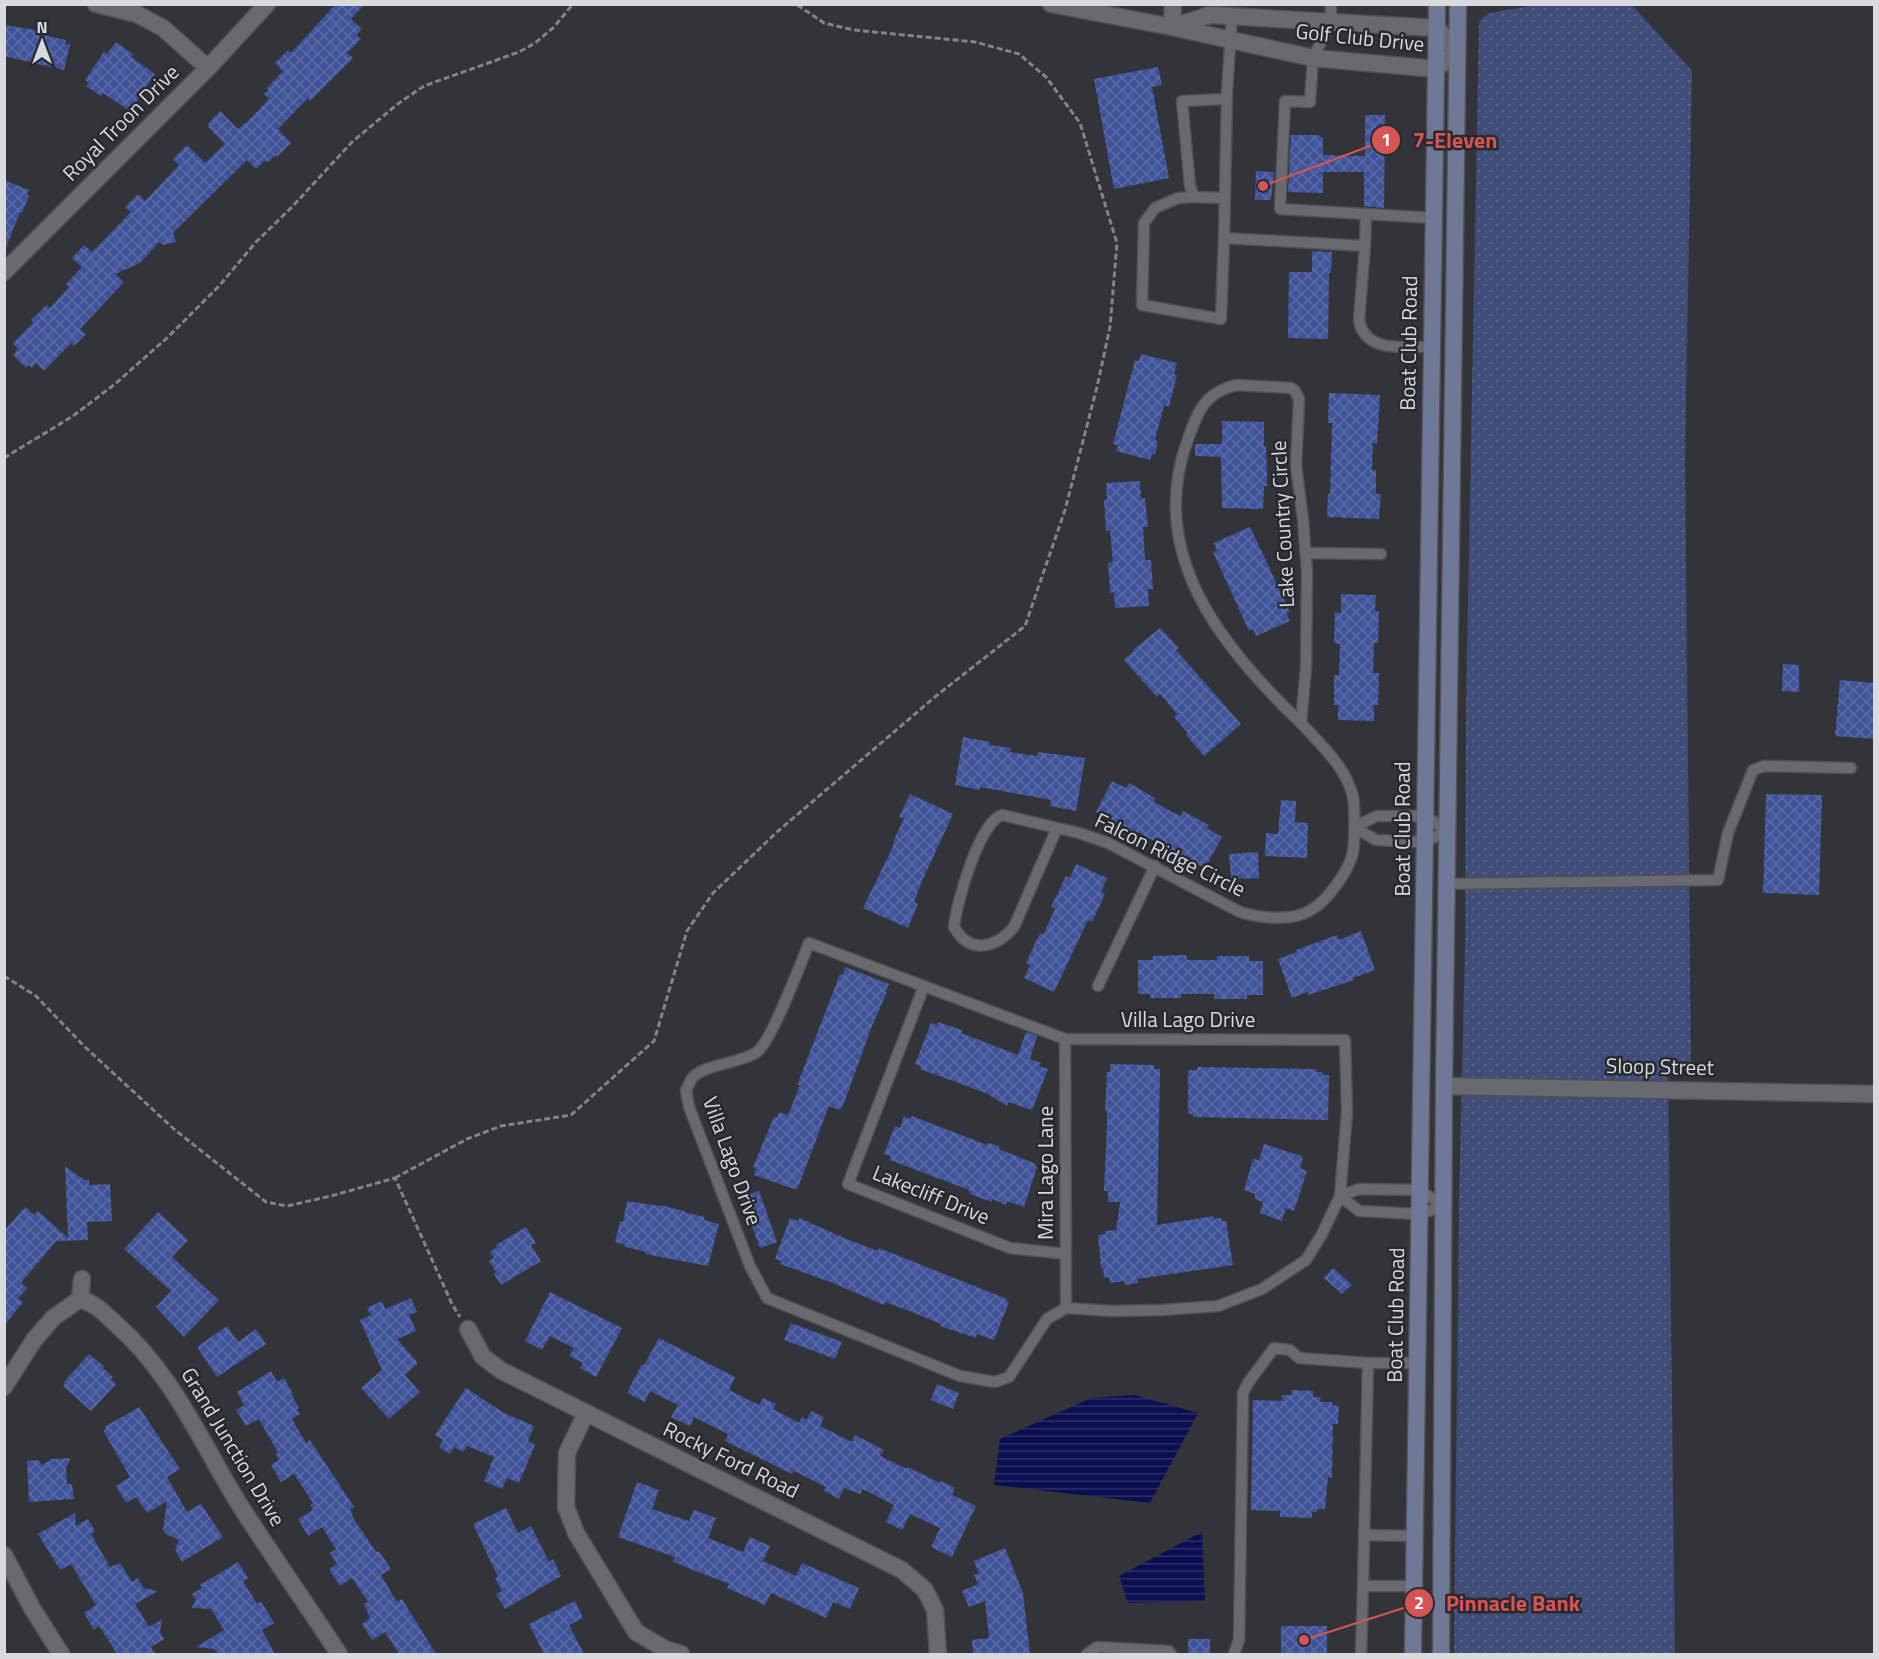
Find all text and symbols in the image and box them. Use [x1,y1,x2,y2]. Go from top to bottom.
north arrow [12,12,72,72]
street label: Golf Club Drive [1294,14,1426,60]
text: N [36,15,48,39]
street label: Royal Troon Drive [55,57,186,188]
callout: 7-Eleven [1371,120,1509,160]
text: 7-Eleven [1413,123,1497,157]
text: 1 [1381,126,1391,153]
street label: Boat Club Road [1391,275,1425,411]
street label: Lake Country Circle [1262,440,1302,608]
street label: Boat Club Road [1386,761,1418,897]
street label: Falcon Ridge Circle [1090,804,1251,904]
street label: Villa Lago Drive [1121,1003,1255,1035]
street label: Sloop Street [1606,1049,1715,1083]
street label: Villa Lago Drive [695,1092,771,1229]
street label: Mira Lago Lane [1029,1106,1061,1240]
street label: Lakecliff Drive [868,1156,995,1232]
street label: Boat Club Road [1378,1247,1412,1383]
street label: Grand Junction Drive [174,1361,294,1532]
street label: Rocky Ford Road [658,1412,805,1506]
callout: Pinnacle Bank [1404,1583,1593,1623]
text: Pinnacle Bank [1446,1586,1581,1620]
text: 2 [1414,1589,1424,1616]

